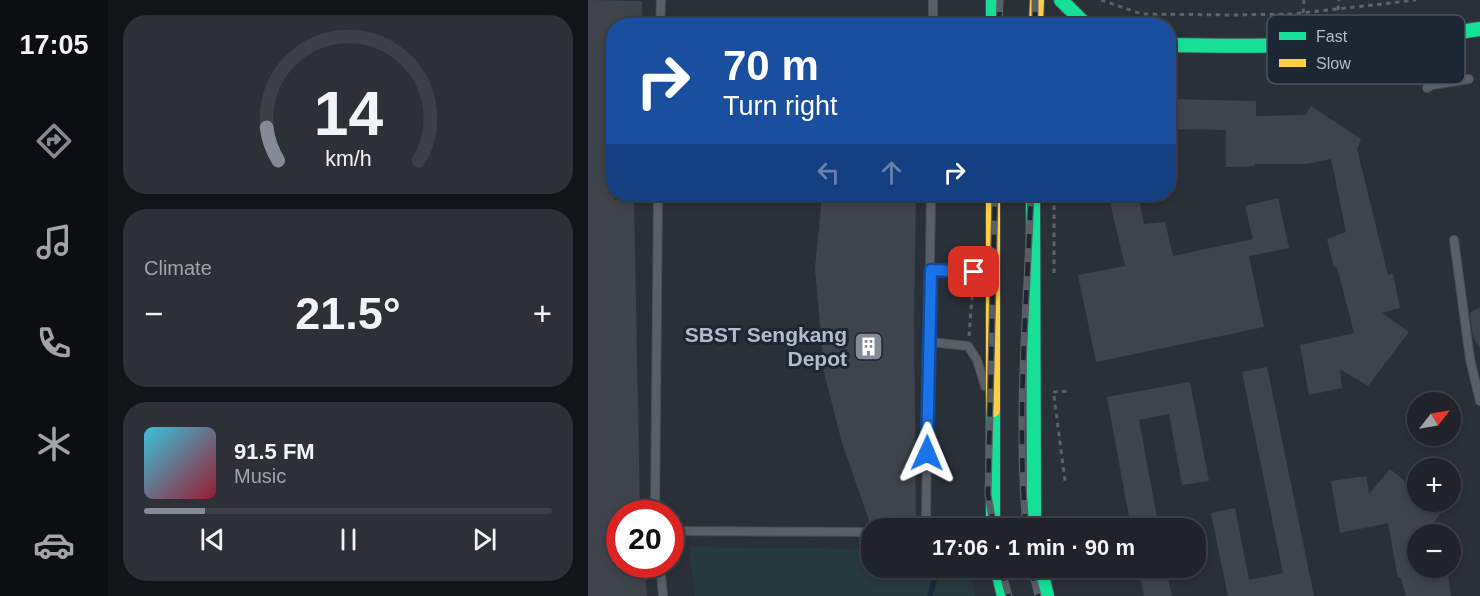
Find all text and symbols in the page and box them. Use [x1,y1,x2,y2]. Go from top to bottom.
legend [1267,15,1465,84]
text: Fast [1316,28,1348,45]
text: 17:05 [19,30,89,60]
icon: right [624,42,702,120]
text: 70 m [723,42,819,89]
text: Slow [1316,55,1351,72]
text: 14 [313,80,383,149]
text: Turn right [723,91,838,121]
icon: directions [33,120,75,162]
text: km/h [325,148,371,172]
icon: left [812,156,845,189]
icon: ahead [875,156,908,189]
icon: right [938,156,971,189]
icon: music [33,221,75,263]
pin [948,246,999,297]
icon: arrive [957,255,990,288]
text: Climate [144,257,212,279]
text: 21.5° [295,288,401,339]
text: − [144,295,163,332]
text: + [533,295,552,332]
icon: phone [33,322,75,364]
place label: SBST Sengkang Depot [685,323,847,370]
building icon: SBST Sengkang Depot [852,330,884,362]
north arrow [1407,392,1461,446]
map controls [1407,392,1461,578]
position arrow [895,421,959,485]
icon: climate [33,423,75,465]
text: 91.5 FM [234,439,315,464]
button: + [1407,458,1461,512]
text: Music [234,465,286,487]
speed limit sign: 20 [606,500,684,578]
icon: previous [196,523,229,556]
icon: pause [332,523,365,556]
icon: next [468,523,501,556]
icon: car [33,524,75,566]
button: − [1407,524,1461,578]
text: 17:06 · 1 min · 90 m [932,535,1135,560]

